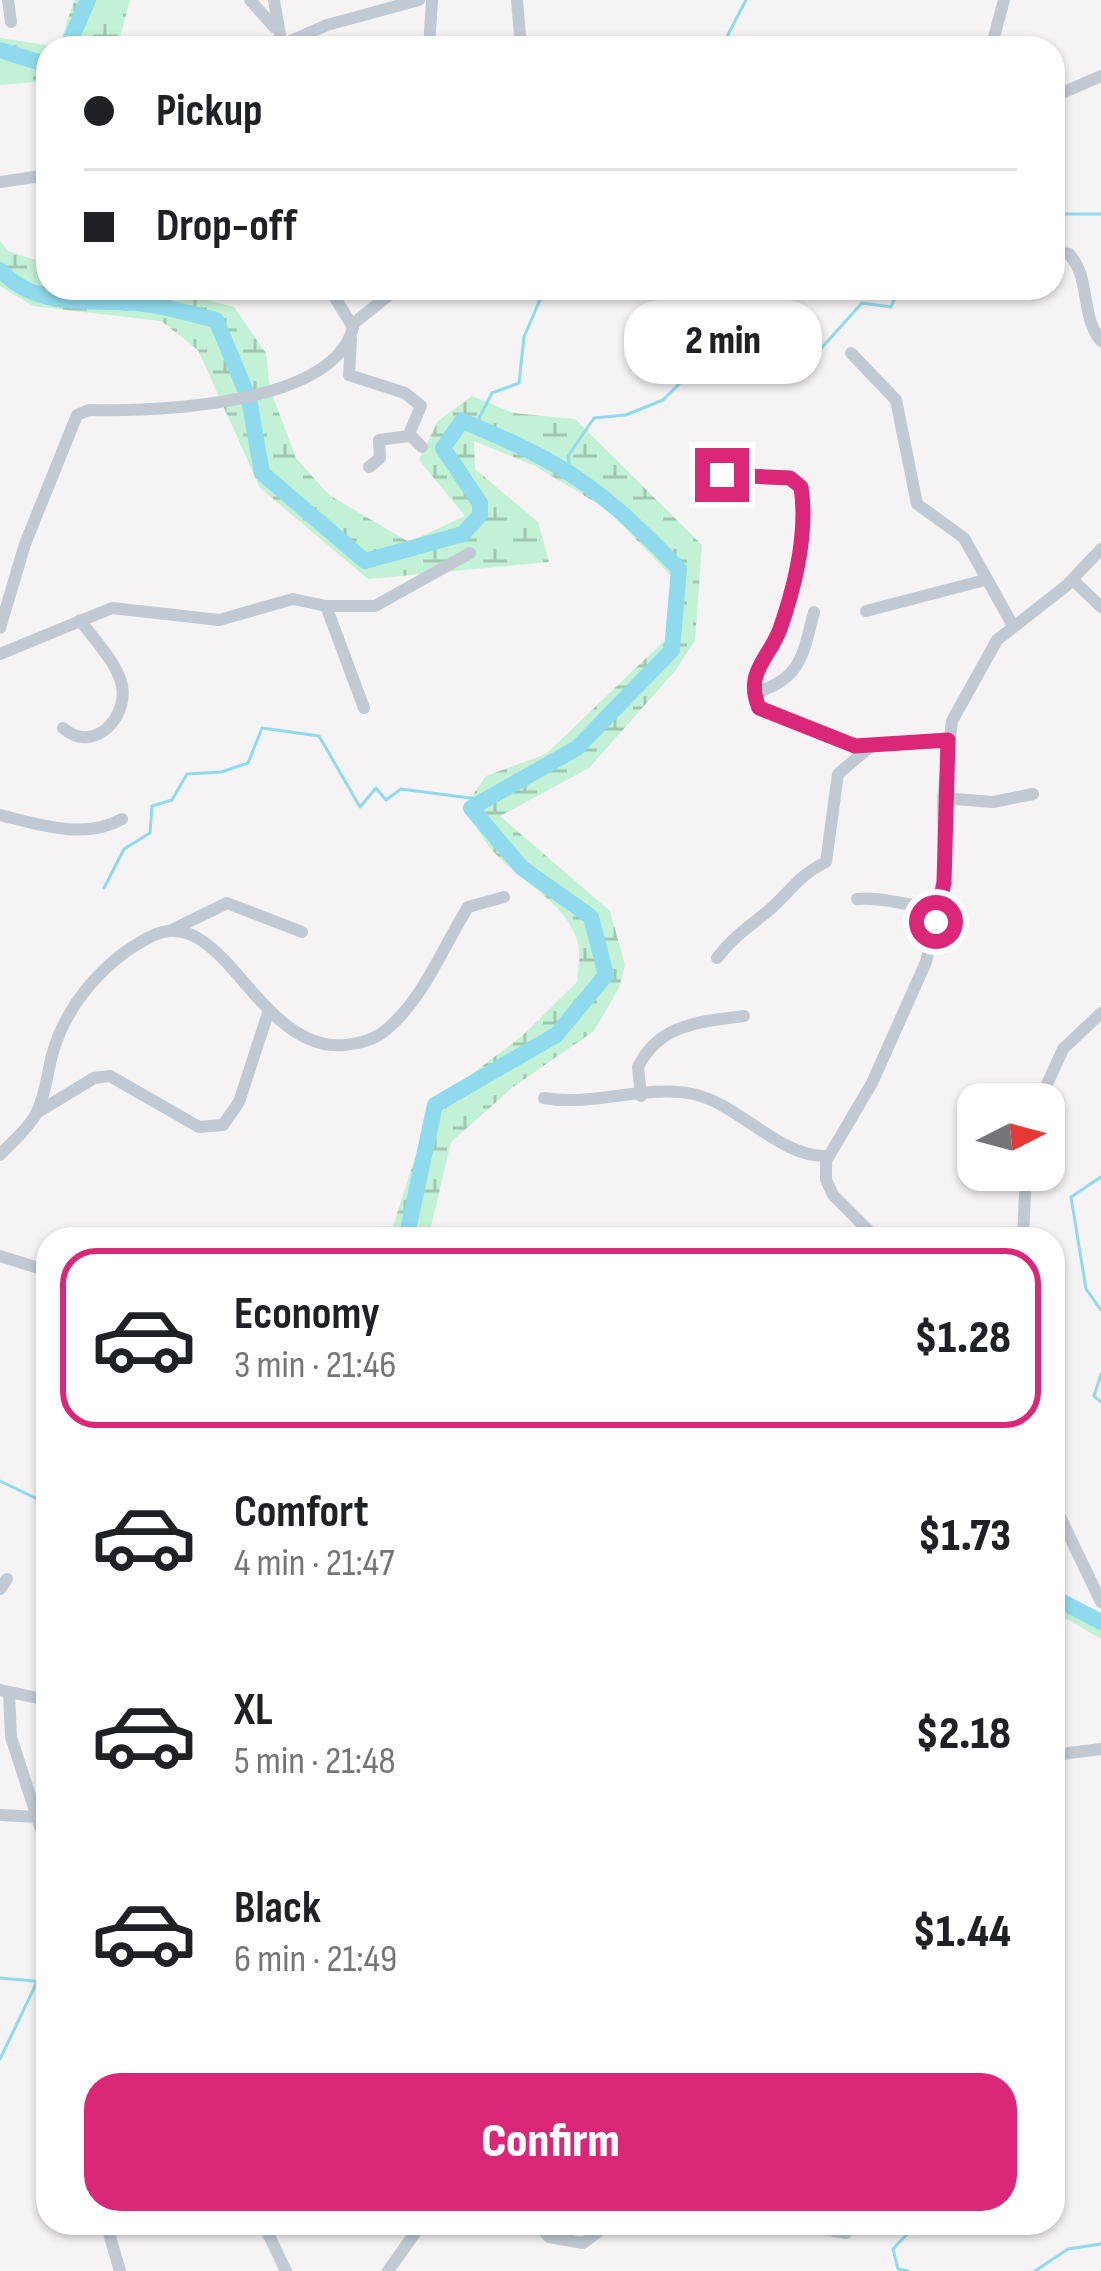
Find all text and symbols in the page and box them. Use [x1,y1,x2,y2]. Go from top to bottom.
text: Pickup [156,84,263,139]
text: Drop-off [156,199,297,254]
callout: 2 min [623,301,821,385]
text: 2 min [685,318,761,365]
route end [695,448,749,502]
route start [909,895,963,949]
north arrow [957,1083,1065,1191]
map controls [957,1083,1065,1191]
icon: car [90,1284,198,1392]
text: Economy [234,1287,380,1342]
text: $1.28 [914,1311,1011,1366]
text: 3 min · 21:46 [234,1342,396,1389]
icon: car [90,1482,198,1590]
text: Comfort [234,1485,369,1540]
text: $1.73 [918,1509,1011,1564]
text: 4 min · 21:47 [234,1540,395,1587]
icon: car [90,1680,198,1788]
text: XL [234,1683,273,1738]
text: $2.18 [916,1707,1011,1762]
text: 5 min · 21:48 [234,1738,396,1785]
icon: car [90,1878,198,1986]
text: Black [234,1881,321,1936]
text: $1.44 [913,1905,1011,1960]
text: 6 min · 21:49 [234,1936,397,1983]
button: Confirm [84,2073,1017,2211]

